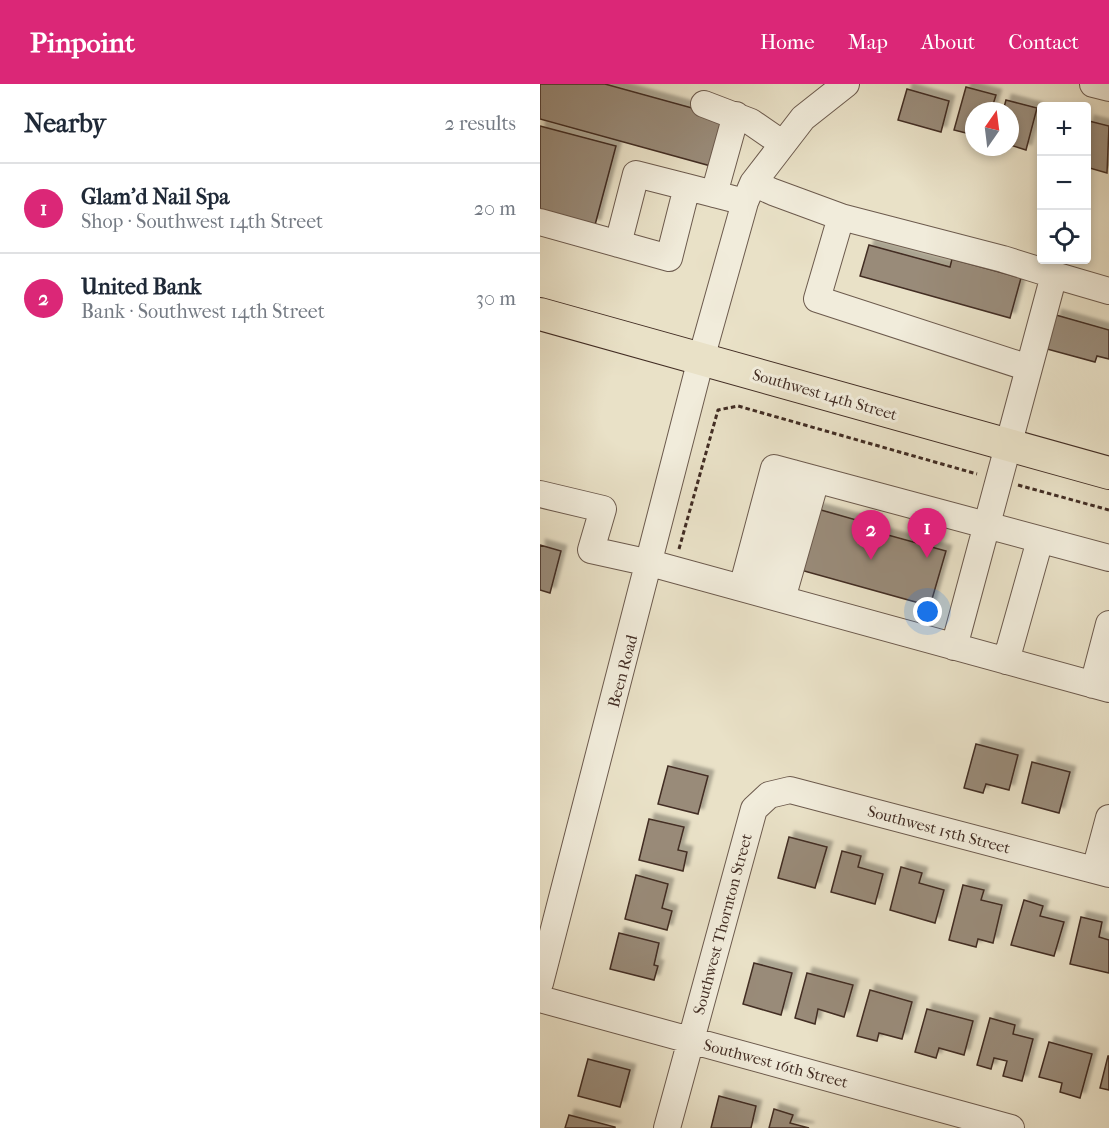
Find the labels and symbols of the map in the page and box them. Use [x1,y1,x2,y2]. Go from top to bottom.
north arrow [965,102,1019,156]
street label: Southwest 14th Street [750,365,900,424]
pin: 1 [908,508,946,558]
pin: 2 [852,510,890,560]
your location [913,597,942,626]
street label: Been Road [604,632,641,710]
street label: Southwest 15th Street [865,801,1013,858]
street label: Southwest Thornton Street [689,831,756,1017]
street label: Southwest 16th Street [702,1035,850,1092]

